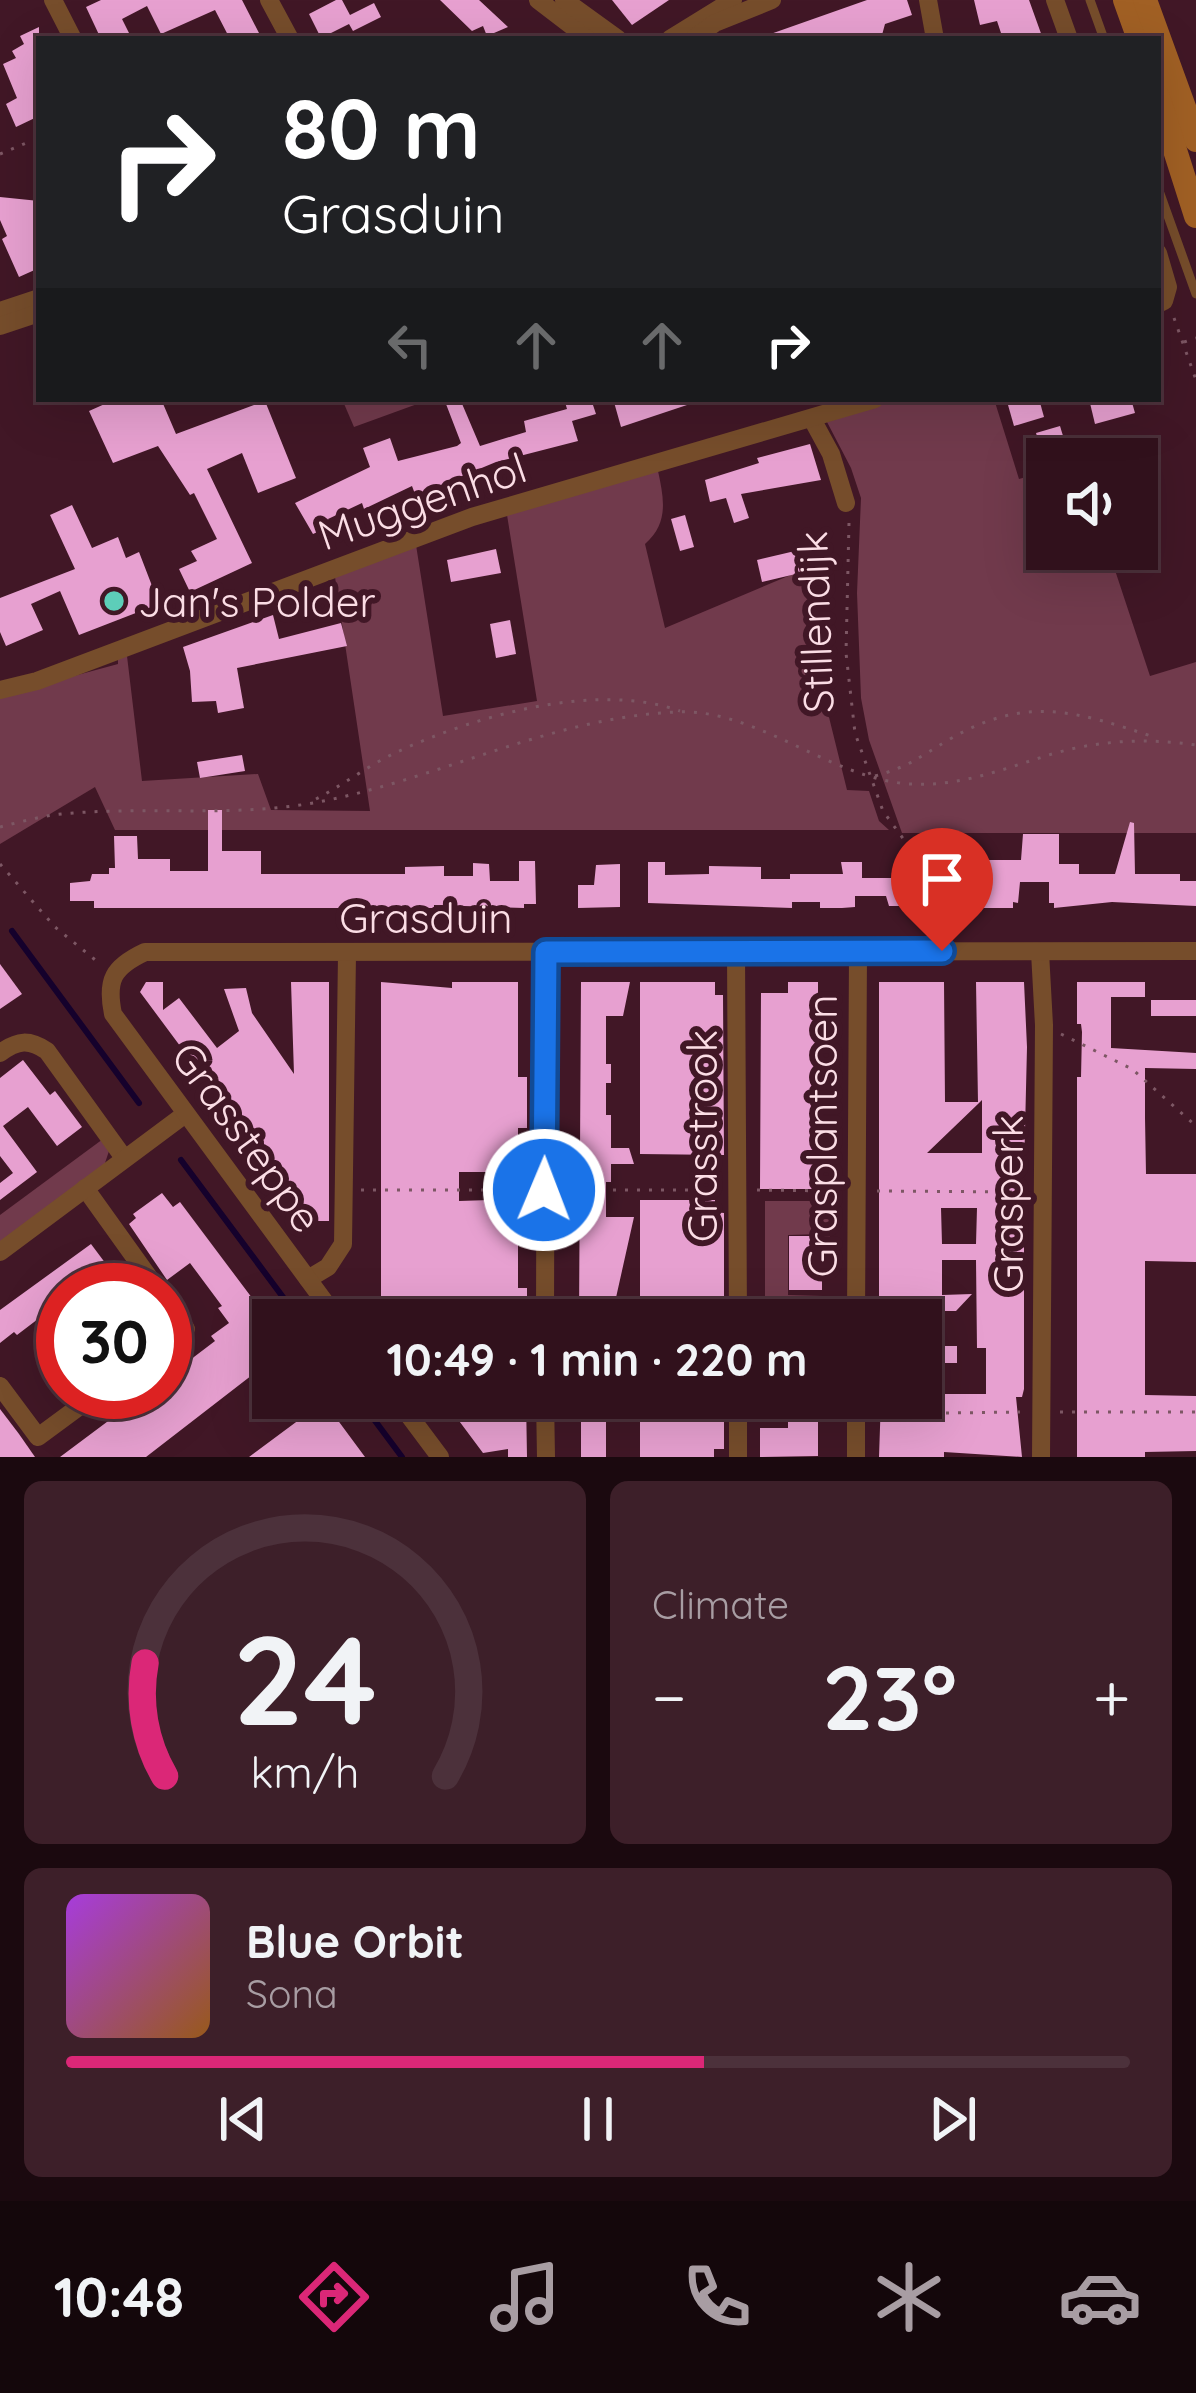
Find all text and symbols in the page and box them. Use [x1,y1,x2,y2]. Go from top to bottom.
text: 80 m [282,75,481,180]
icon: right [84,84,240,240]
text: Grasduin [282,179,505,247]
icon: left [377,312,443,378]
icon: ahead [503,312,569,378]
icon: ahead [629,312,695,378]
icon: right [755,312,821,378]
map controls [1026,438,1158,570]
button: sound [1026,438,1158,570]
street label: Muggenhol [311,441,533,561]
street label: Stillendijk [785,530,845,714]
place label: Jan's Polder [138,575,376,628]
marker: Jan's Polder [101,588,127,614]
pin [891,828,993,951]
icon: arrive [909,846,975,912]
street label: Grasduin [339,891,513,944]
street label: Grasplantsoen [795,995,848,1278]
street label: Grasstrook [675,1030,728,1242]
street label: Grassteppe [160,1032,334,1242]
street label: Grasperk [981,1115,1034,1293]
position arrow [481,1127,607,1253]
speed limit sign: 30 [36,1263,192,1419]
text: 10:49 · 1 min · 220 m [387,1331,807,1387]
text: Climate [652,1580,789,1629]
text: 24 [233,1600,377,1756]
text: 23° [822,1640,957,1753]
text: − [652,1655,686,1738]
text: + [1093,1655,1130,1738]
text: km/h [251,1744,359,1798]
text: Blue Orbit [246,1913,464,1969]
text: Sona [246,1969,338,2018]
icon: previous [210,2086,276,2152]
icon: pause [565,2086,631,2152]
icon: next [920,2086,986,2152]
icon: directions [292,2255,376,2339]
icon: music [483,2255,567,2339]
icon: phone [675,2255,759,2339]
icon: climate [867,2255,951,2339]
icon: car [1058,2255,1142,2339]
text: 10:48 [54,2263,184,2331]

